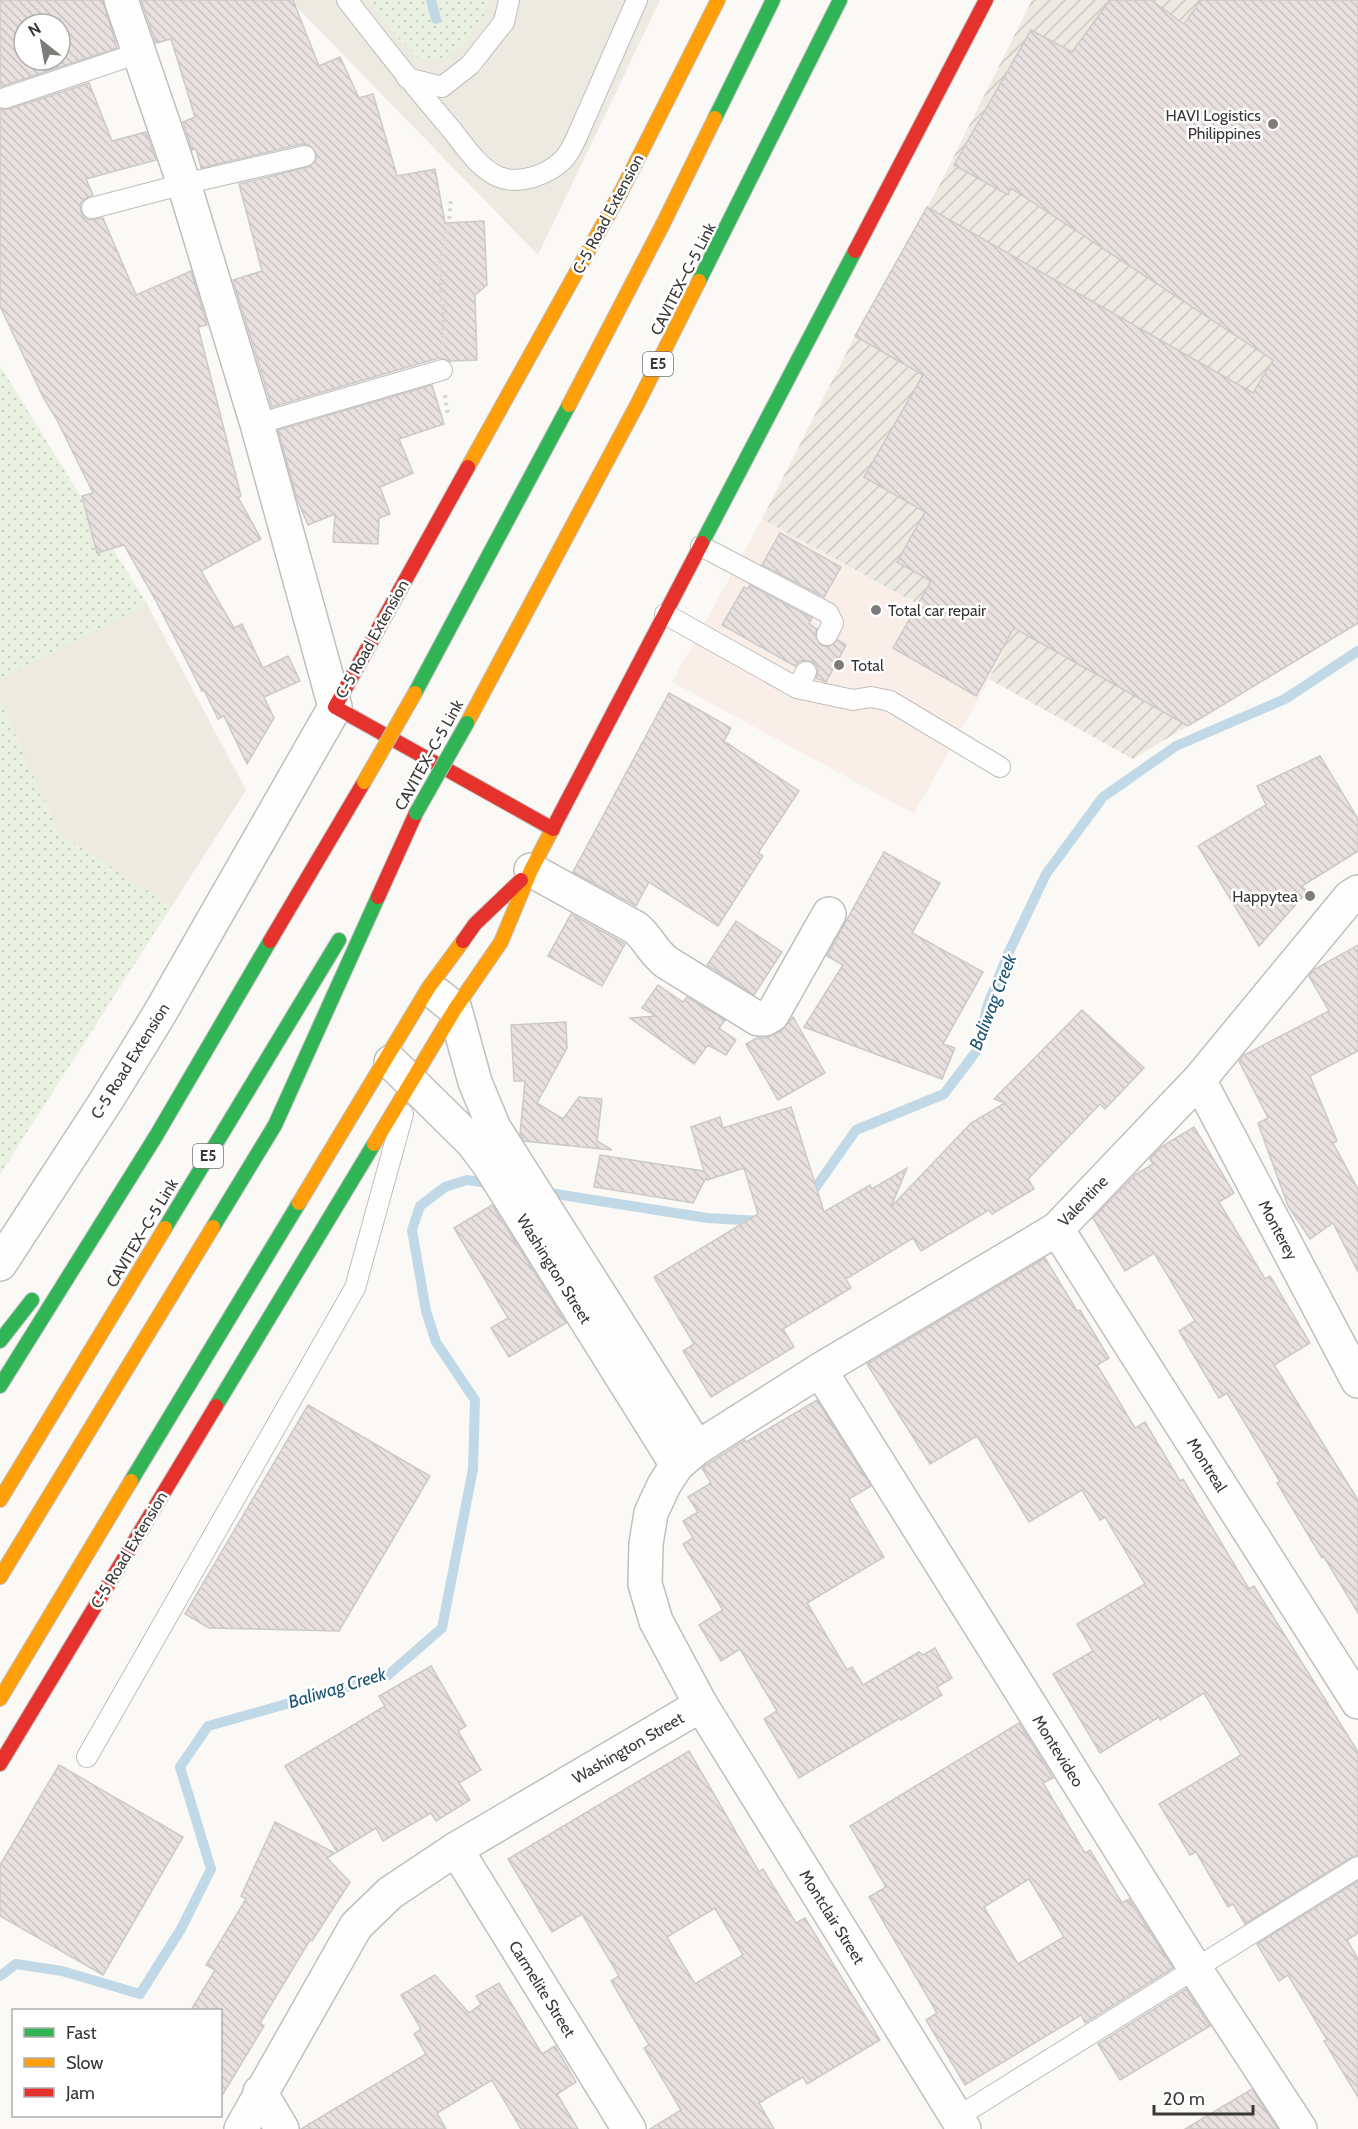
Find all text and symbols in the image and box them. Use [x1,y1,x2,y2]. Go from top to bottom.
north arrow [12,12,72,72]
text: N [25,19,44,41]
place label: HAVI Logistics Philippines [1166,106,1261,143]
marker: HAVI Logistics Philippines [1266,117,1280,131]
street label: C-5 Road Extension [568,151,648,277]
street label: CAVITEX–C-5 Link [646,219,720,338]
road number: E5 [643,352,673,376]
street label: C-5 Road Extension [331,576,413,702]
place label: Total car repair [888,601,987,620]
marker: Total car repair [869,603,883,617]
place label: Total [851,656,884,675]
marker: Total [832,658,846,672]
street label: CAVITEX–C-5 Link [391,696,468,814]
place label: Happytea [1232,887,1298,906]
marker: Happytea [1303,889,1317,903]
water label: Baliwag Creek [965,950,1022,1053]
street label: C-5 Road Extension [87,1000,173,1122]
road number: E5 [193,1144,223,1168]
street label: Valentine [1054,1172,1112,1230]
street label: CAVITEX–C-5 Link [102,1174,182,1291]
street label: Monterey [1254,1197,1302,1263]
street label: Washington Street [513,1211,596,1328]
street label: Montreal [1183,1434,1231,1496]
street label: C-5 Road Extension [87,1488,171,1612]
water label: Baliwag Creek [285,1662,390,1713]
street label: Washington Street [569,1708,688,1788]
street label: Montevideo [1028,1712,1088,1791]
street label: Montclair Street [795,1866,869,1968]
street label: Carmelite Street [505,1937,580,2041]
legend [12,2009,222,2117]
text: Fast [66,2022,97,2044]
text: Slow [66,2052,103,2074]
scale bar [1154,2078,1253,2116]
text: Jam [65,2082,95,2104]
text: 20 m [1163,2088,1205,2110]

